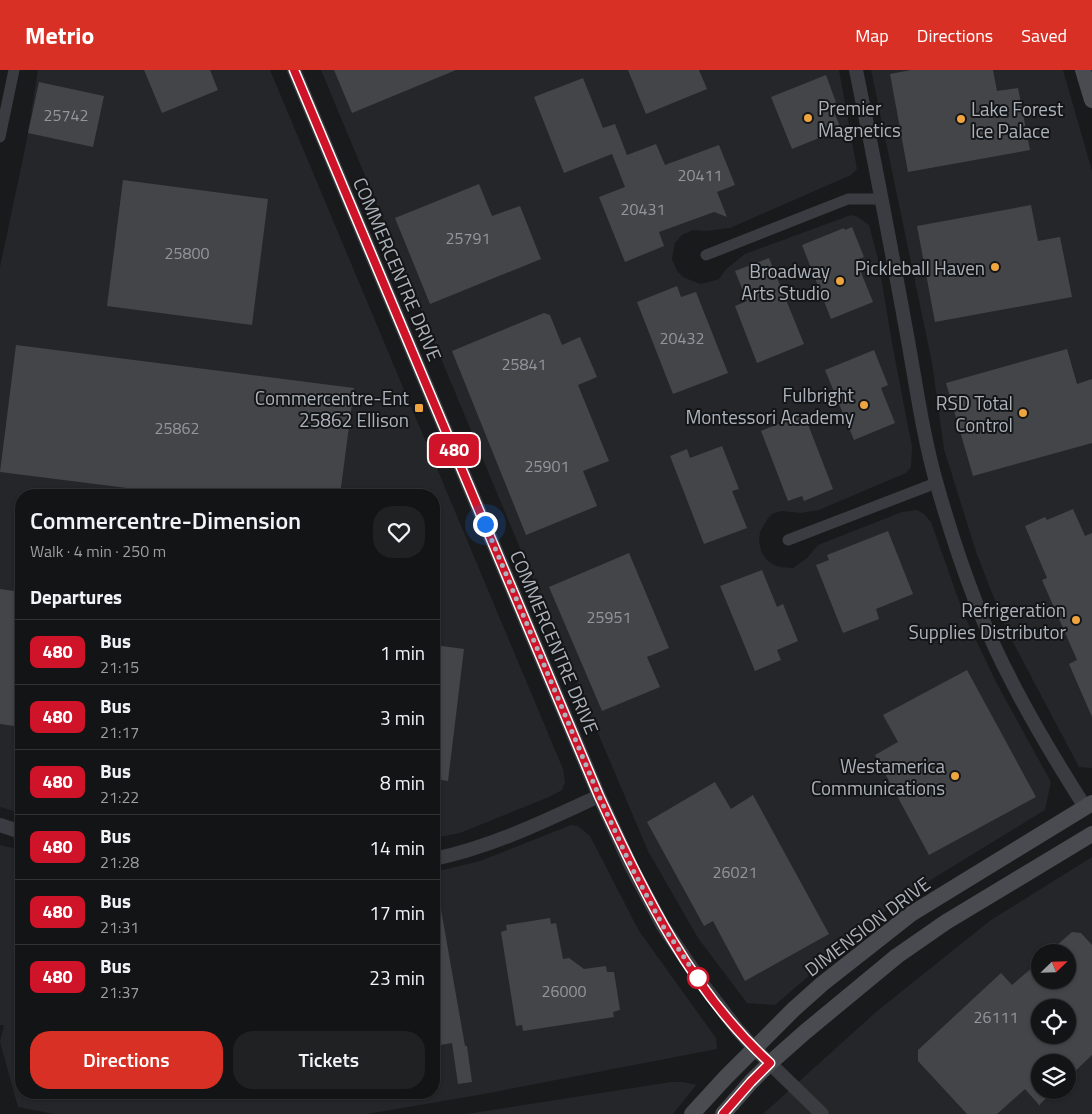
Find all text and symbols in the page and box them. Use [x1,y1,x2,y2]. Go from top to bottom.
text: Metrio [25,17,94,53]
text: Map [855,22,889,49]
text: Directions [917,22,993,49]
text: Saved [1021,22,1067,49]
place label: Premier Magnetics [818,93,901,144]
place label: Lake Forest Ice Palace [971,94,1064,145]
house number: 25742 [44,103,88,127]
marker: Premier Magnetics [802,112,814,124]
marker: Lake Forest Ice Palace [955,113,967,125]
house number: 20411 [678,163,722,187]
street label: COMMERCENTRE DRIVE [346,173,450,365]
house number: 20431 [621,197,665,221]
house number: 25791 [446,226,490,250]
house number: 25800 [165,241,209,265]
place label: Pickleball Haven [855,253,985,282]
place label: Broadway Arts Studio [741,256,830,307]
marker: Pickleball Haven [989,261,1001,273]
marker: Broadway Arts Studio [834,275,846,287]
house number: 20432 [660,326,704,350]
house number: 25841 [502,352,546,376]
place label: Fulbright Montessori Academy [685,380,854,431]
place label: Commercentre-Ent 25862 Ellison [255,383,409,434]
place label: RSD Total Control [936,388,1013,439]
marker: Fulbright Montessori Academy [858,399,870,411]
marker: Commercentre-Ent 25862 Ellison [413,402,425,414]
marker: RSD Total Control [1017,407,1029,419]
house number: 25862 [155,416,199,440]
line badge: 480 [425,434,483,466]
text: 480 [439,436,469,463]
house number: 25901 [525,454,569,478]
text: Commercentre-Dimension [30,502,301,538]
button: heart [373,506,425,558]
your location [473,512,498,537]
text: Walk · 4 min · 250 m [30,539,166,563]
street label: COMMERCENTRE DRIVE [503,546,607,738]
text: Departures [30,582,122,611]
place label: Refrigeration Supplies Distributor [908,595,1066,646]
house number: 25951 [587,605,631,629]
marker: Refrigeration Supplies Distributor [1070,614,1082,626]
text: Bus [100,626,131,655]
text: 480 [42,638,73,665]
text: 1 min [380,638,425,667]
text: 21:15 [100,655,139,679]
text: Bus [100,691,131,720]
text: 480 [42,703,73,730]
text: 3 min [380,703,425,732]
text: 21:17 [100,720,139,744]
place label: Westamerica Communications [811,751,945,802]
text: Bus [100,756,131,785]
text: 480 [42,768,73,795]
text: 8 min [380,768,425,797]
marker: Westamerica Communications [949,770,961,782]
text: 21:22 [100,785,139,809]
text: Bus [100,821,131,850]
text: 480 [42,833,73,860]
text: 14 min [369,833,425,862]
text: 21:28 [100,850,139,874]
house number: 26021 [713,860,757,884]
street label: DIMENSION DRIVE [798,869,936,983]
text: Bus [100,886,131,915]
text: 480 [42,898,73,925]
text: 17 min [369,898,425,927]
text: 21:31 [100,915,139,939]
north arrow [1031,944,1076,989]
map controls [1031,944,1076,1099]
text: Bus [100,951,131,980]
text: 480 [42,963,73,990]
text: 23 min [369,963,425,992]
unlabelled marker [687,967,709,989]
house number: 26000 [542,979,586,1003]
text: 21:37 [100,980,139,1004]
button: locate [1031,999,1076,1044]
house number: 26111 [974,1005,1018,1029]
button: Directions [30,1031,223,1089]
button: Tickets [233,1031,425,1089]
button: layers [1031,1054,1076,1099]

